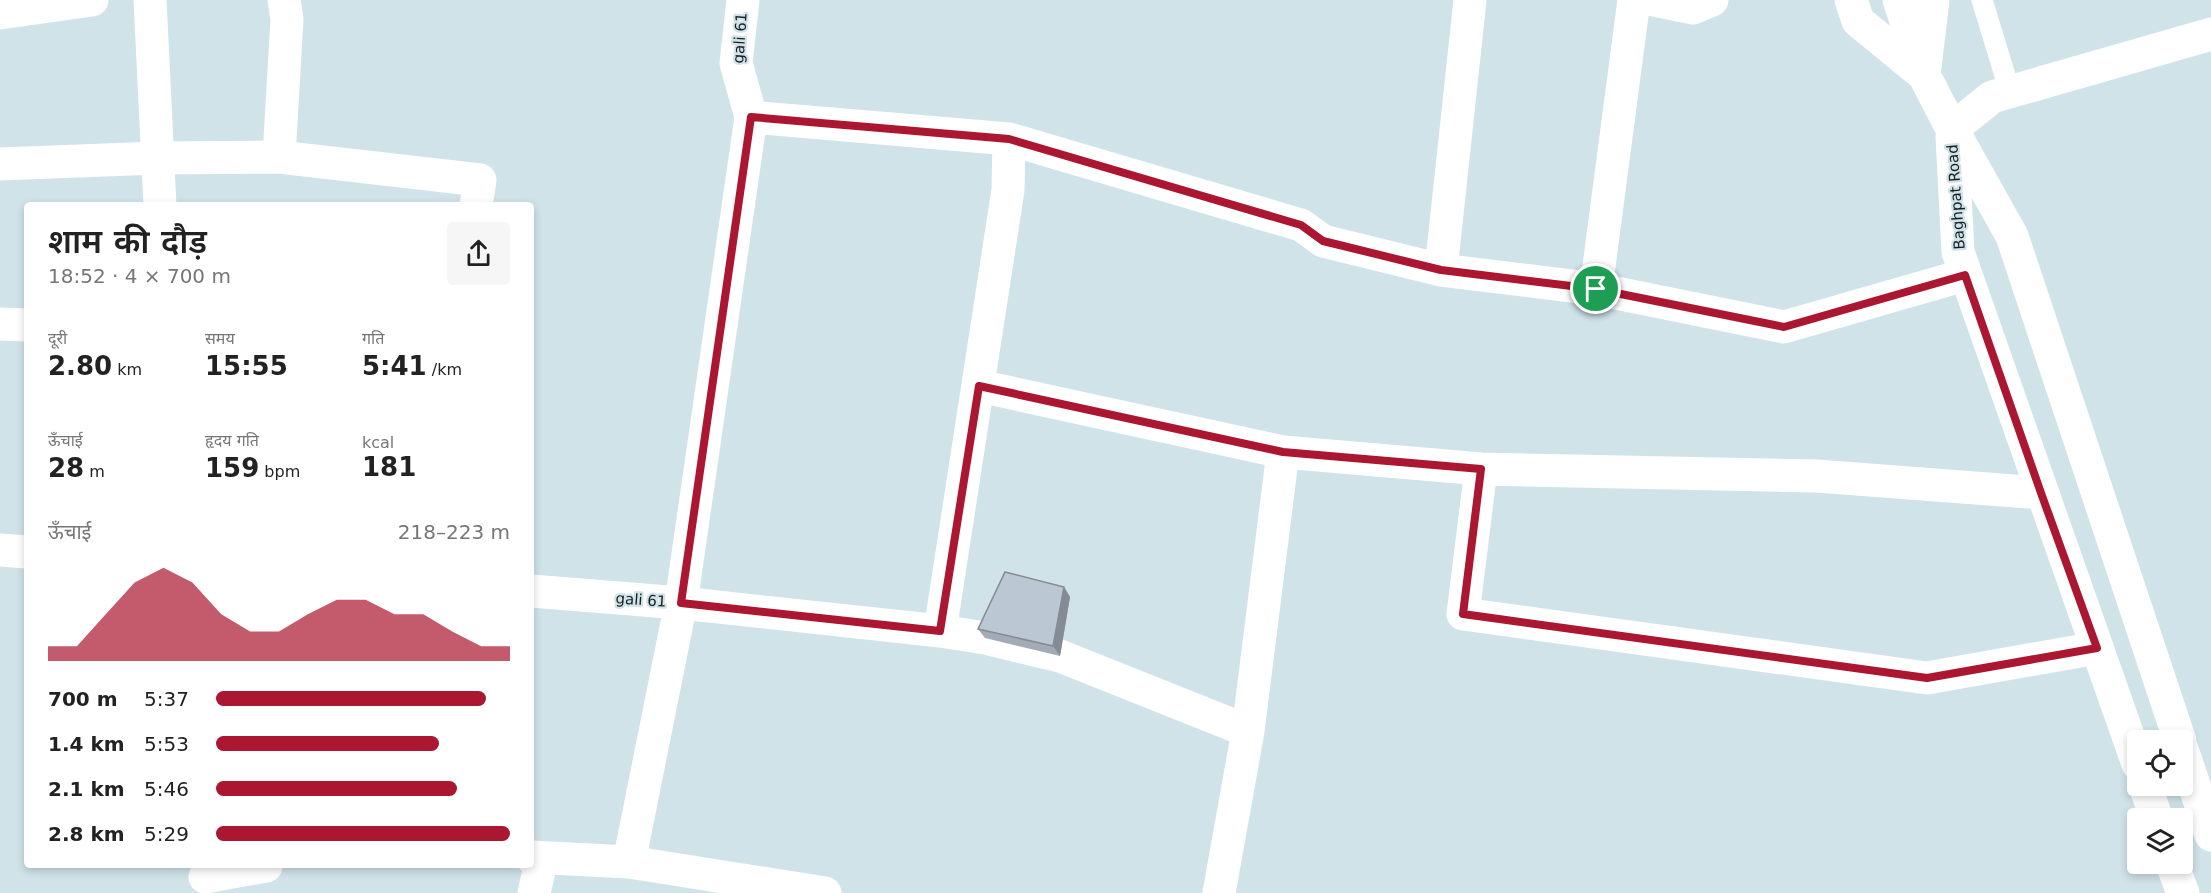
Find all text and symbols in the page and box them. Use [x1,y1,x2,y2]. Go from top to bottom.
street label: gali 61 [729,12,751,64]
street label: Baghpat Road [1943,144,1969,250]
text: शाम की दौड़ [48,222,207,261]
button: share [447,222,510,285]
pin [1570,263,1621,314]
text: 18:52 · 4 × 700 m [48,264,231,288]
icon: arrive [1579,272,1612,305]
text: दूरी [48,329,67,348]
text: समय [205,329,235,348]
text: गति [362,329,384,348]
text: 2.80 [48,351,112,381]
text: 15:55 [205,351,288,381]
text: 5:41 [362,351,427,381]
text: km [112,360,142,379]
text: /km [427,360,462,379]
text: ऊँचाई [48,431,83,450]
text: हृदय गति [205,431,259,450]
text: kcal [362,433,394,452]
text: 181 [362,452,416,482]
text: 28 [48,453,84,483]
text: 159 [205,453,259,483]
text: m [84,462,105,481]
text: bpm [259,462,300,481]
text: ऊँचाई [48,520,91,544]
text: 218–223 m [398,520,510,544]
street label: gali 61 [615,589,667,611]
text: 700 m [48,687,118,711]
text: 5:37 [144,687,189,711]
map controls [2127,730,2193,874]
button: locate [2127,730,2193,796]
text: 1.4 km [48,732,125,756]
text: 5:53 [144,732,189,756]
text: 2.1 km [48,777,125,801]
text: 5:46 [144,777,189,801]
button: layers [2127,808,2193,874]
text: 2.8 km [48,822,125,846]
text: 5:29 [144,822,189,846]

